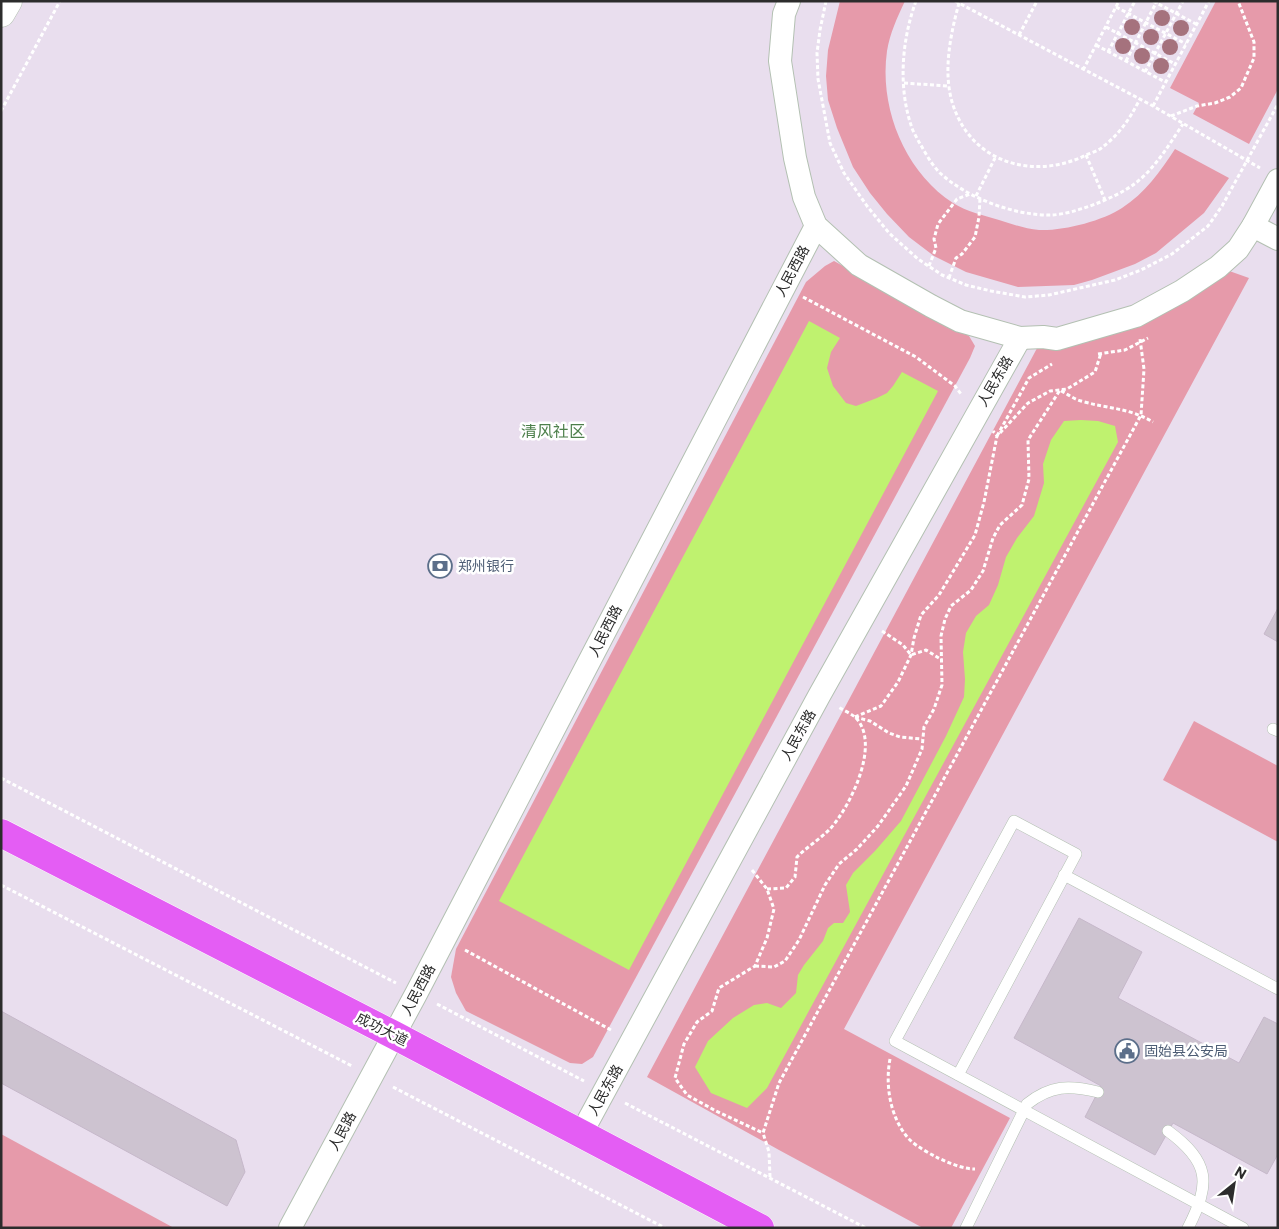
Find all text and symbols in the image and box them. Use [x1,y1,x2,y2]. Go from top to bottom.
street label: 人民西路 [771,242,812,299]
street label: 人民东路 [973,352,1016,409]
district label: 清风社区 [521,421,585,440]
bank icon: 郑州银行 [427,553,453,579]
place label: 郑州银行 [458,557,514,574]
street label: 人民西路 [584,602,625,660]
street label: 人民东路 [777,706,819,763]
street label: 人民西路 [397,961,438,1018]
street label: 成功大道 [353,1008,411,1049]
public building icon: 固始县公安局 [1114,1038,1140,1064]
place label: 固始县公安局 [1144,1042,1228,1059]
street label: 人民东路 [584,1061,626,1118]
street label: 人民路 [324,1108,359,1153]
north arrow [1209,1159,1259,1209]
text: N [1232,1162,1250,1182]

